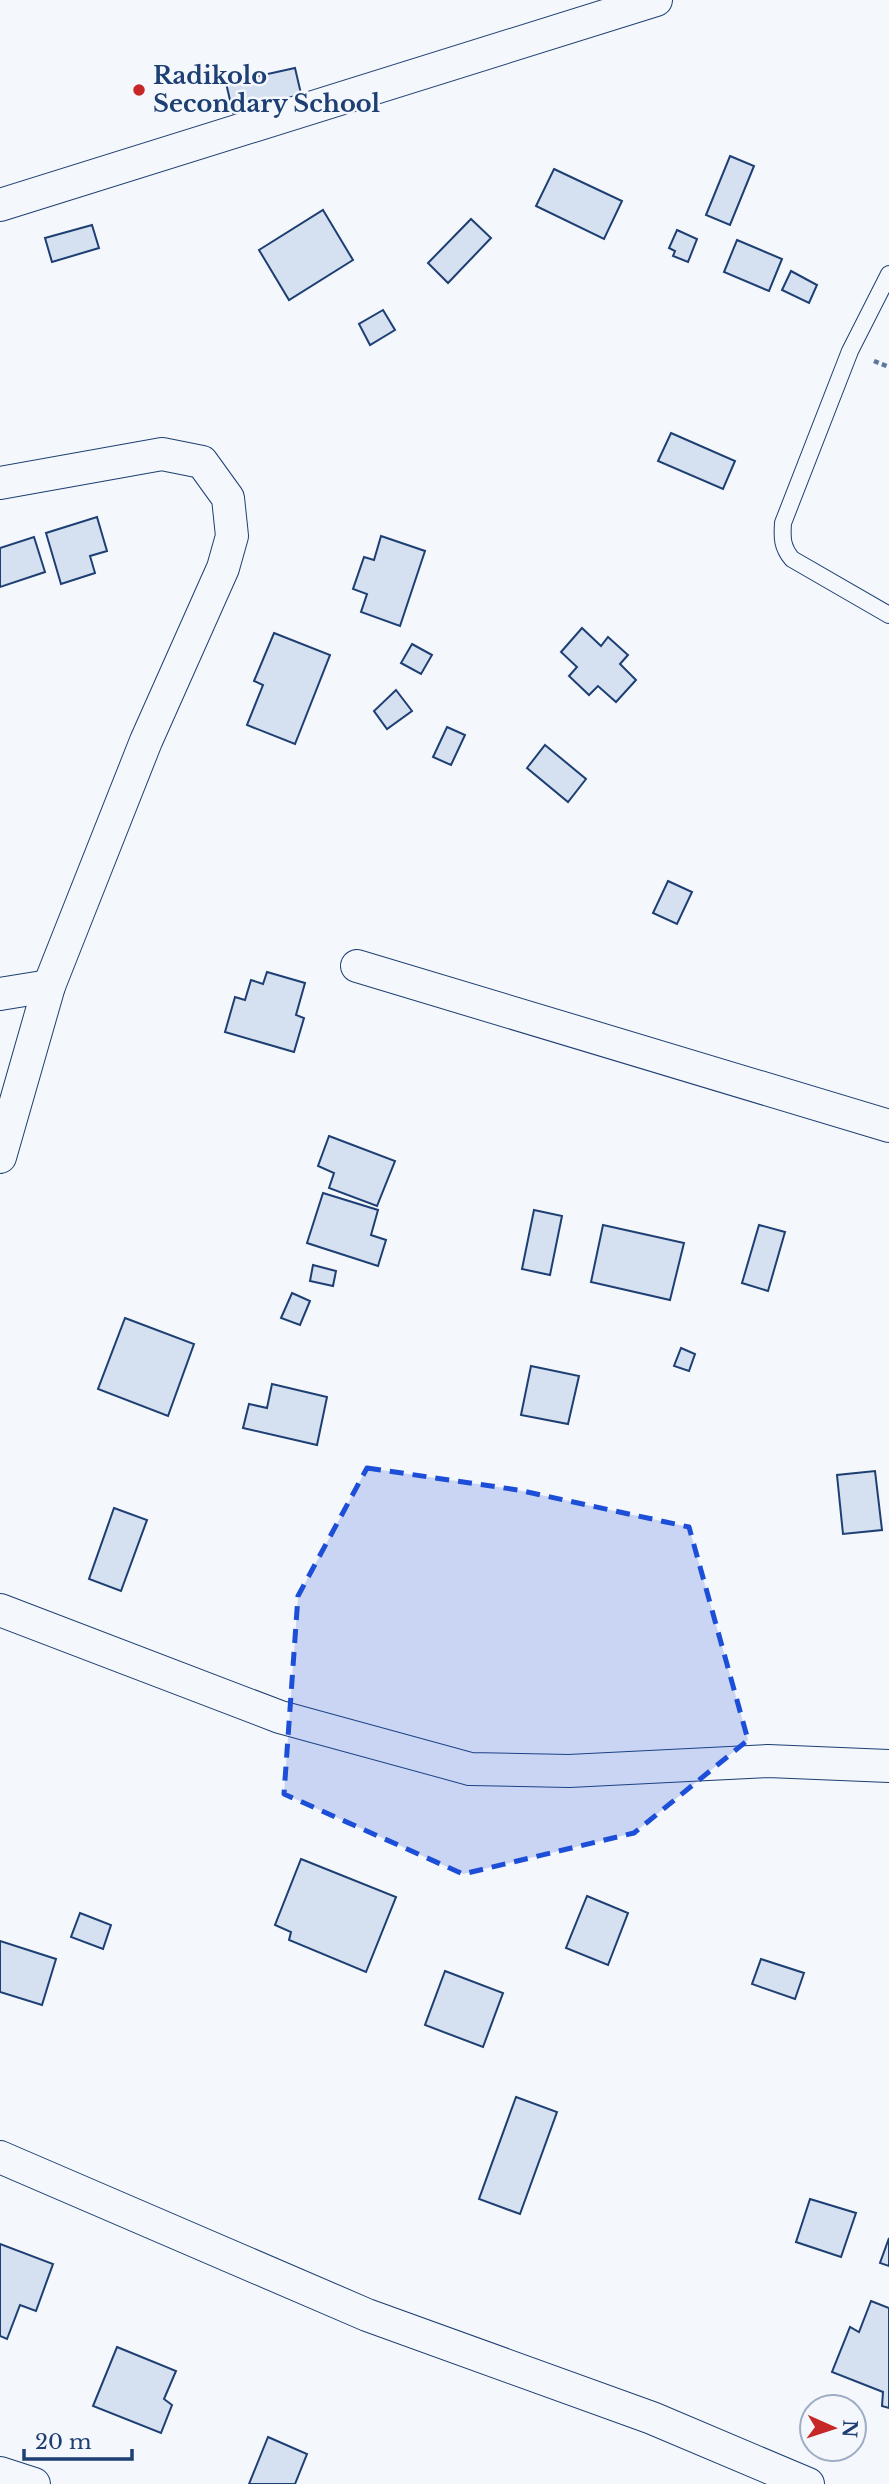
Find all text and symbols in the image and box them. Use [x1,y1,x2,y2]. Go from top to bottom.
place label: Radikolo Secondary School [153,61,381,118]
marker: Radikolo Secondary School [131,82,147,98]
north arrow [798,2393,868,2463]
scale bar [24,2418,133,2462]
text: N [838,2419,861,2439]
text: 20 m [35,2429,92,2455]

